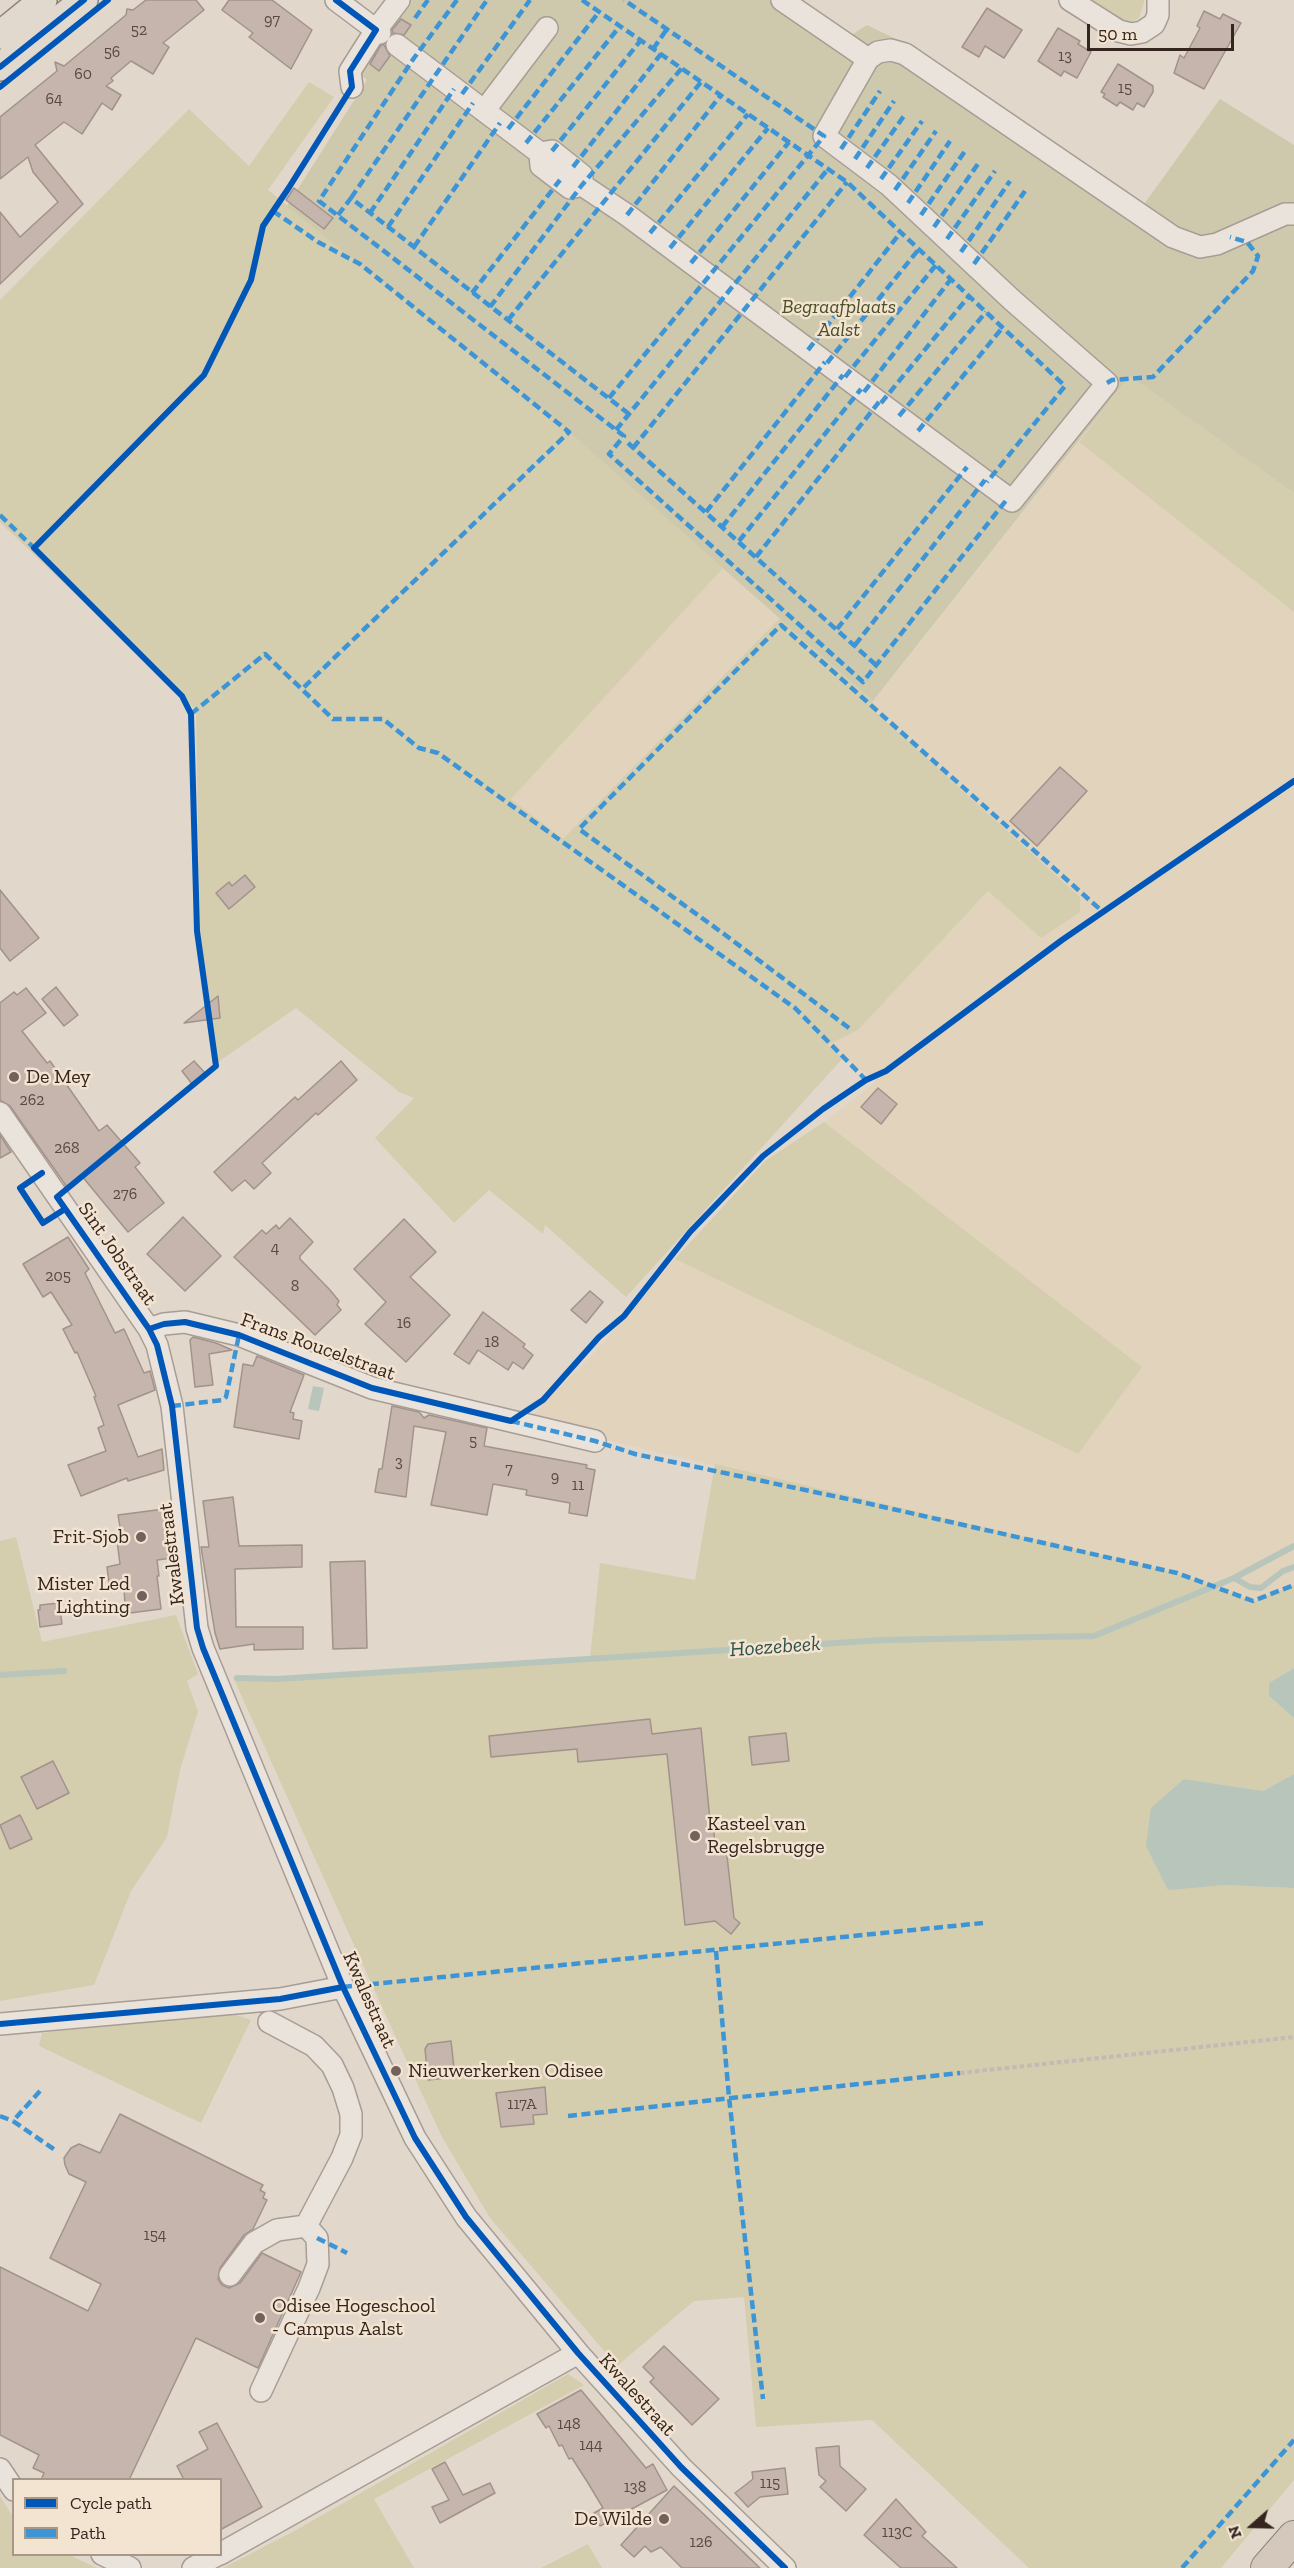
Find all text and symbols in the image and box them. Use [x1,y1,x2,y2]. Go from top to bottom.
house number: 97 [264,10,280,30]
scale bar [1090,12,1237,50]
house number: 52 [131,20,147,40]
text: 50 m [1098,23,1137,45]
house number: 56 [104,42,120,62]
house number: 13 [1058,46,1072,66]
house number: 60 [74,64,92,84]
house number: 15 [1118,78,1132,98]
house number: 64 [45,89,63,109]
park label: Begraafplaats Aalst [782,295,896,342]
place label: De Mey [26,1065,90,1089]
marker: De Mey [7,1070,21,1084]
house number: 262 [20,1090,44,1110]
house number: 268 [54,1138,80,1158]
house number: 276 [113,1184,137,1204]
street label: Sint Jobstraat [73,1198,161,1310]
house number: 4 [271,1238,279,1258]
house number: 205 [45,1266,71,1286]
house number: 8 [291,1276,299,1296]
street label: Frans Roucelstraat [237,1308,399,1386]
house number: 16 [397,1313,411,1333]
house number: 18 [485,1332,499,1352]
house number: 5 [469,1431,477,1451]
house number: 3 [395,1452,403,1472]
house number: 7 [505,1459,513,1479]
house number: 9 [551,1467,559,1487]
house number: 11 [572,1475,584,1495]
street label: Kwalestraat [154,1501,190,1607]
place label: Frit-Sjob [53,1525,129,1549]
marker: Frit-Sjob [134,1530,148,1544]
place label: Mister Led Lighting [37,1572,130,1619]
marker: Mister Led Lighting [135,1589,149,1603]
water label: Hoezebeek [729,1631,821,1663]
place label: Kasteel van Regelsbrugge [707,1812,825,1859]
marker: Kasteel van Regelsbrugge [688,1829,702,1843]
street label: Kwalestraat [337,1948,401,2052]
place label: Nieuwerkerken Odisee [408,2059,603,2083]
marker: Nieuwerkerken Odisee [389,2064,403,2078]
house number: 117A [507,2094,537,2114]
house number: 154 [144,2225,166,2245]
place label: Odisee Hogeschool - Campus Aalst [272,2294,436,2341]
marker: Odisee Hogeschool - Campus Aalst [253,2311,267,2325]
street label: Kwalestraat [594,2349,680,2441]
house number: 148 [557,2414,581,2434]
house number: 144 [579,2435,603,2455]
house number: 115 [760,2473,780,2493]
house number: 138 [624,2477,646,2497]
legend [12,2478,222,2556]
text: Cycle path [70,2492,152,2514]
north arrow [1222,2496,1282,2556]
place label: De Wilde [574,2507,652,2531]
marker: De Wilde [657,2512,671,2526]
text: Path [70,2522,106,2544]
house number: 113C [882,2522,912,2542]
text: N [1224,2523,1246,2541]
house number: 126 [690,2532,712,2552]

